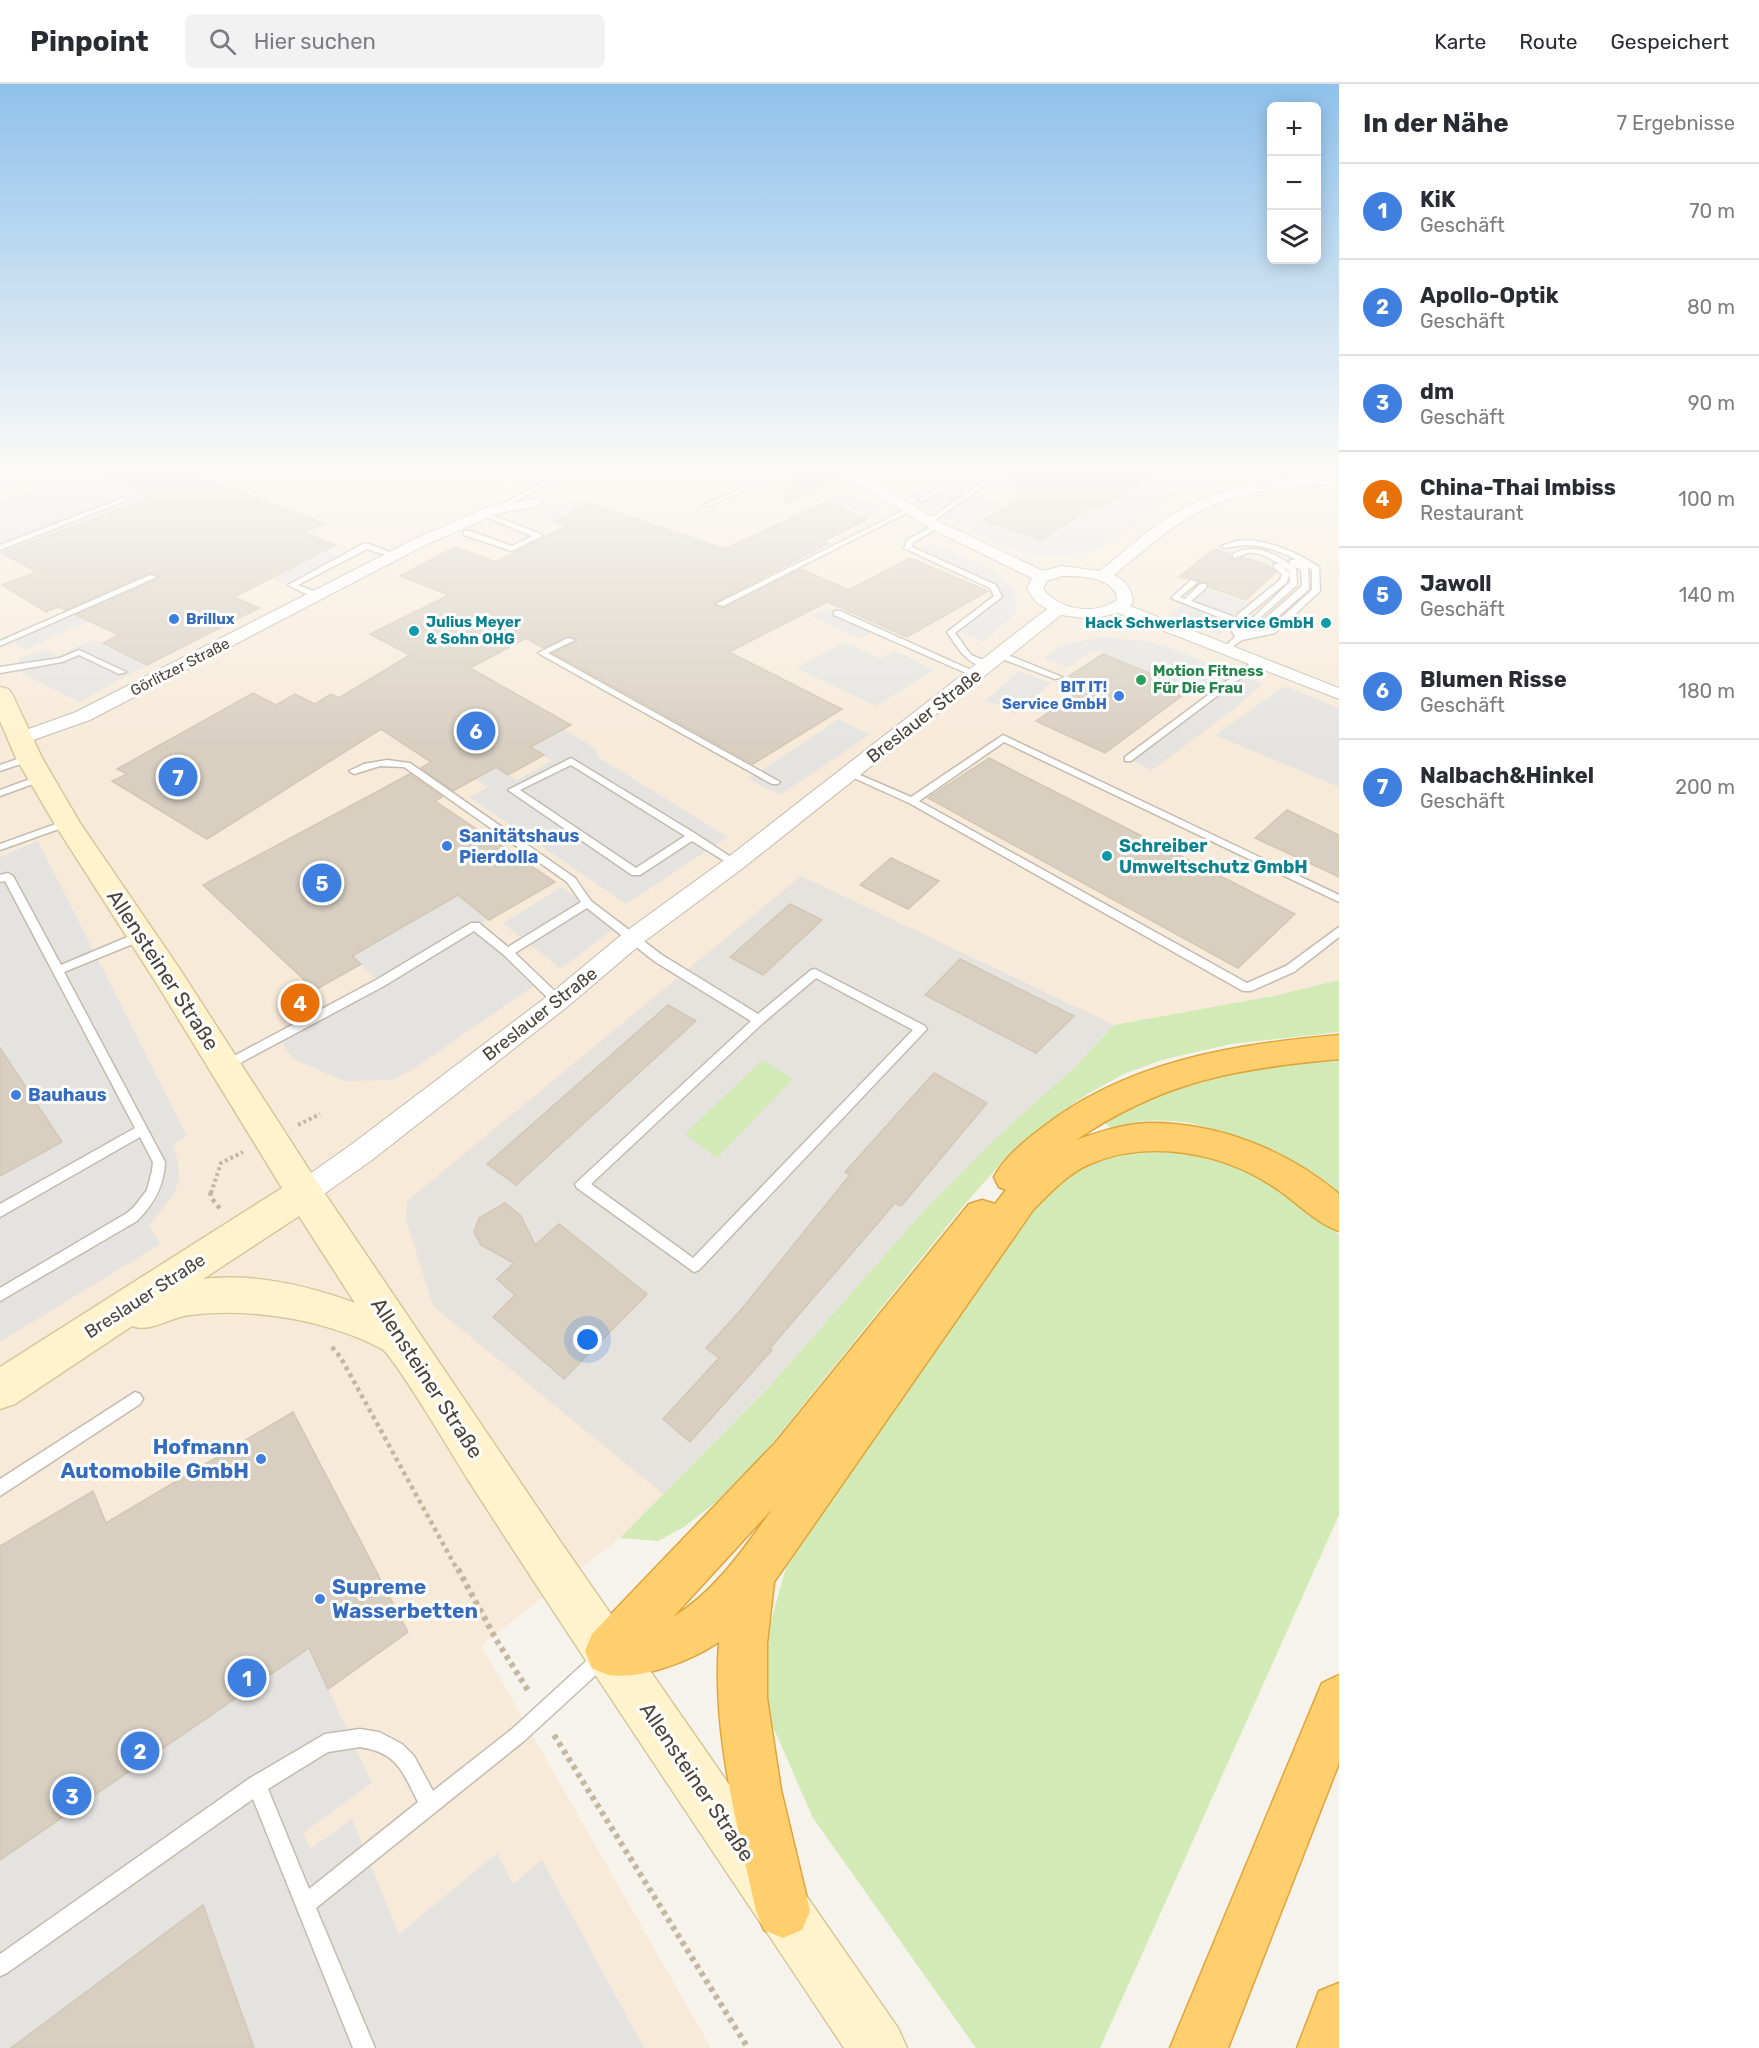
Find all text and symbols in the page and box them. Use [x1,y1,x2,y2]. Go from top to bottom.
search box [185,14,605,68]
text: Pinpoint [30,25,149,58]
icon: search [206,25,239,58]
text: Hier suchen [254,28,376,55]
text: Karte [1434,29,1486,54]
text: Route [1519,29,1578,54]
text: Gespeichert [1611,29,1729,54]
map controls [1267,102,1321,264]
button: + [1267,102,1321,156]
text: In der Nähe [1363,108,1509,139]
text: 7 Ergebnisse [1617,111,1735,135]
button: − [1267,156,1321,210]
text: KiK [1420,186,1455,213]
text: 1 [1378,199,1387,223]
text: 70 m [1689,199,1735,223]
button: layers [1267,210,1321,264]
text: Geschäft [1420,213,1505,237]
text: Apollo-Optik [1420,282,1559,309]
text: 2 [1376,295,1389,319]
text: 80 m [1687,295,1735,319]
text: Geschäft [1420,309,1505,333]
text: dm [1420,378,1454,405]
text: 3 [1376,391,1389,415]
text: 90 m [1688,391,1735,415]
text: Geschäft [1420,405,1505,429]
text: China-Thai Imbiss [1420,474,1616,501]
text: 4 [1376,487,1389,511]
text: 100 m [1678,487,1735,511]
text: Restaurant [1420,501,1524,525]
text: Jawoll [1420,570,1492,597]
text: 5 [1376,583,1389,607]
text: 140 m [1679,583,1735,607]
text: Geschäft [1420,597,1505,621]
place label: Brillux [186,610,235,628]
marker: Brillux [167,612,181,626]
place label: Julius Meyer & Sohn OHG [426,613,521,648]
place label: Hack Schwerlastservice GmbH [1085,614,1314,632]
marker: Hack Schwerlastservice GmbH [1319,616,1333,630]
marker: Julius Meyer & Sohn OHG [407,624,421,638]
street label: Görlitzer Straße [127,634,233,700]
place label: Motion Fitness Für Die Frau [1153,662,1264,697]
street label: Breslauer Straße [862,664,986,768]
text: Blumen Risse [1420,666,1567,693]
marker: Motion Fitness Für Die Frau [1134,673,1148,687]
place label: BIT IT! Service GmbH [1002,678,1107,713]
text: 6 [1376,679,1389,703]
text: 180 m [1678,679,1735,703]
marker: BIT IT! Service GmbH [1112,689,1126,703]
text: Geschäft [1420,693,1505,717]
pin: 6 [456,708,496,754]
pin: 7 [158,754,198,800]
text: Nalbach&Hinkel [1420,762,1594,789]
text: 7 [1377,775,1388,799]
text: 200 m [1675,775,1735,799]
text: Geschäft [1420,789,1505,813]
place label: Sanitätshaus Pierdolla [459,825,579,868]
place label: Schreiber Umweltschutz GmbH [1119,835,1308,878]
marker: Sanitätshaus Pierdolla [440,839,454,853]
marker: Schreiber Umweltschutz GmbH [1100,849,1114,863]
pin: 5 [302,860,342,906]
street label: Allensteiner Straße [102,885,225,1055]
street label: Breslauer Straße [478,962,602,1066]
pin: 4 [280,980,320,1026]
place label: Bauhaus [28,1084,107,1106]
marker: Bauhaus [9,1088,23,1102]
street label: Breslauer Straße [80,1249,210,1343]
street label: Allensteiner Straße [366,1293,489,1463]
your location [573,1325,602,1354]
place label: Hofmann Automobile GmbH [60,1434,249,1483]
marker: Hofmann Automobile GmbH [254,1452,268,1466]
place label: Supreme Wasserbetten [332,1574,478,1623]
marker: Supreme Wasserbetten [313,1592,327,1606]
pin: 1 [228,1656,266,1700]
street label: Allensteiner Straße [635,1697,760,1866]
pin: 2 [120,1728,160,1774]
pin: 3 [52,1774,92,1818]

